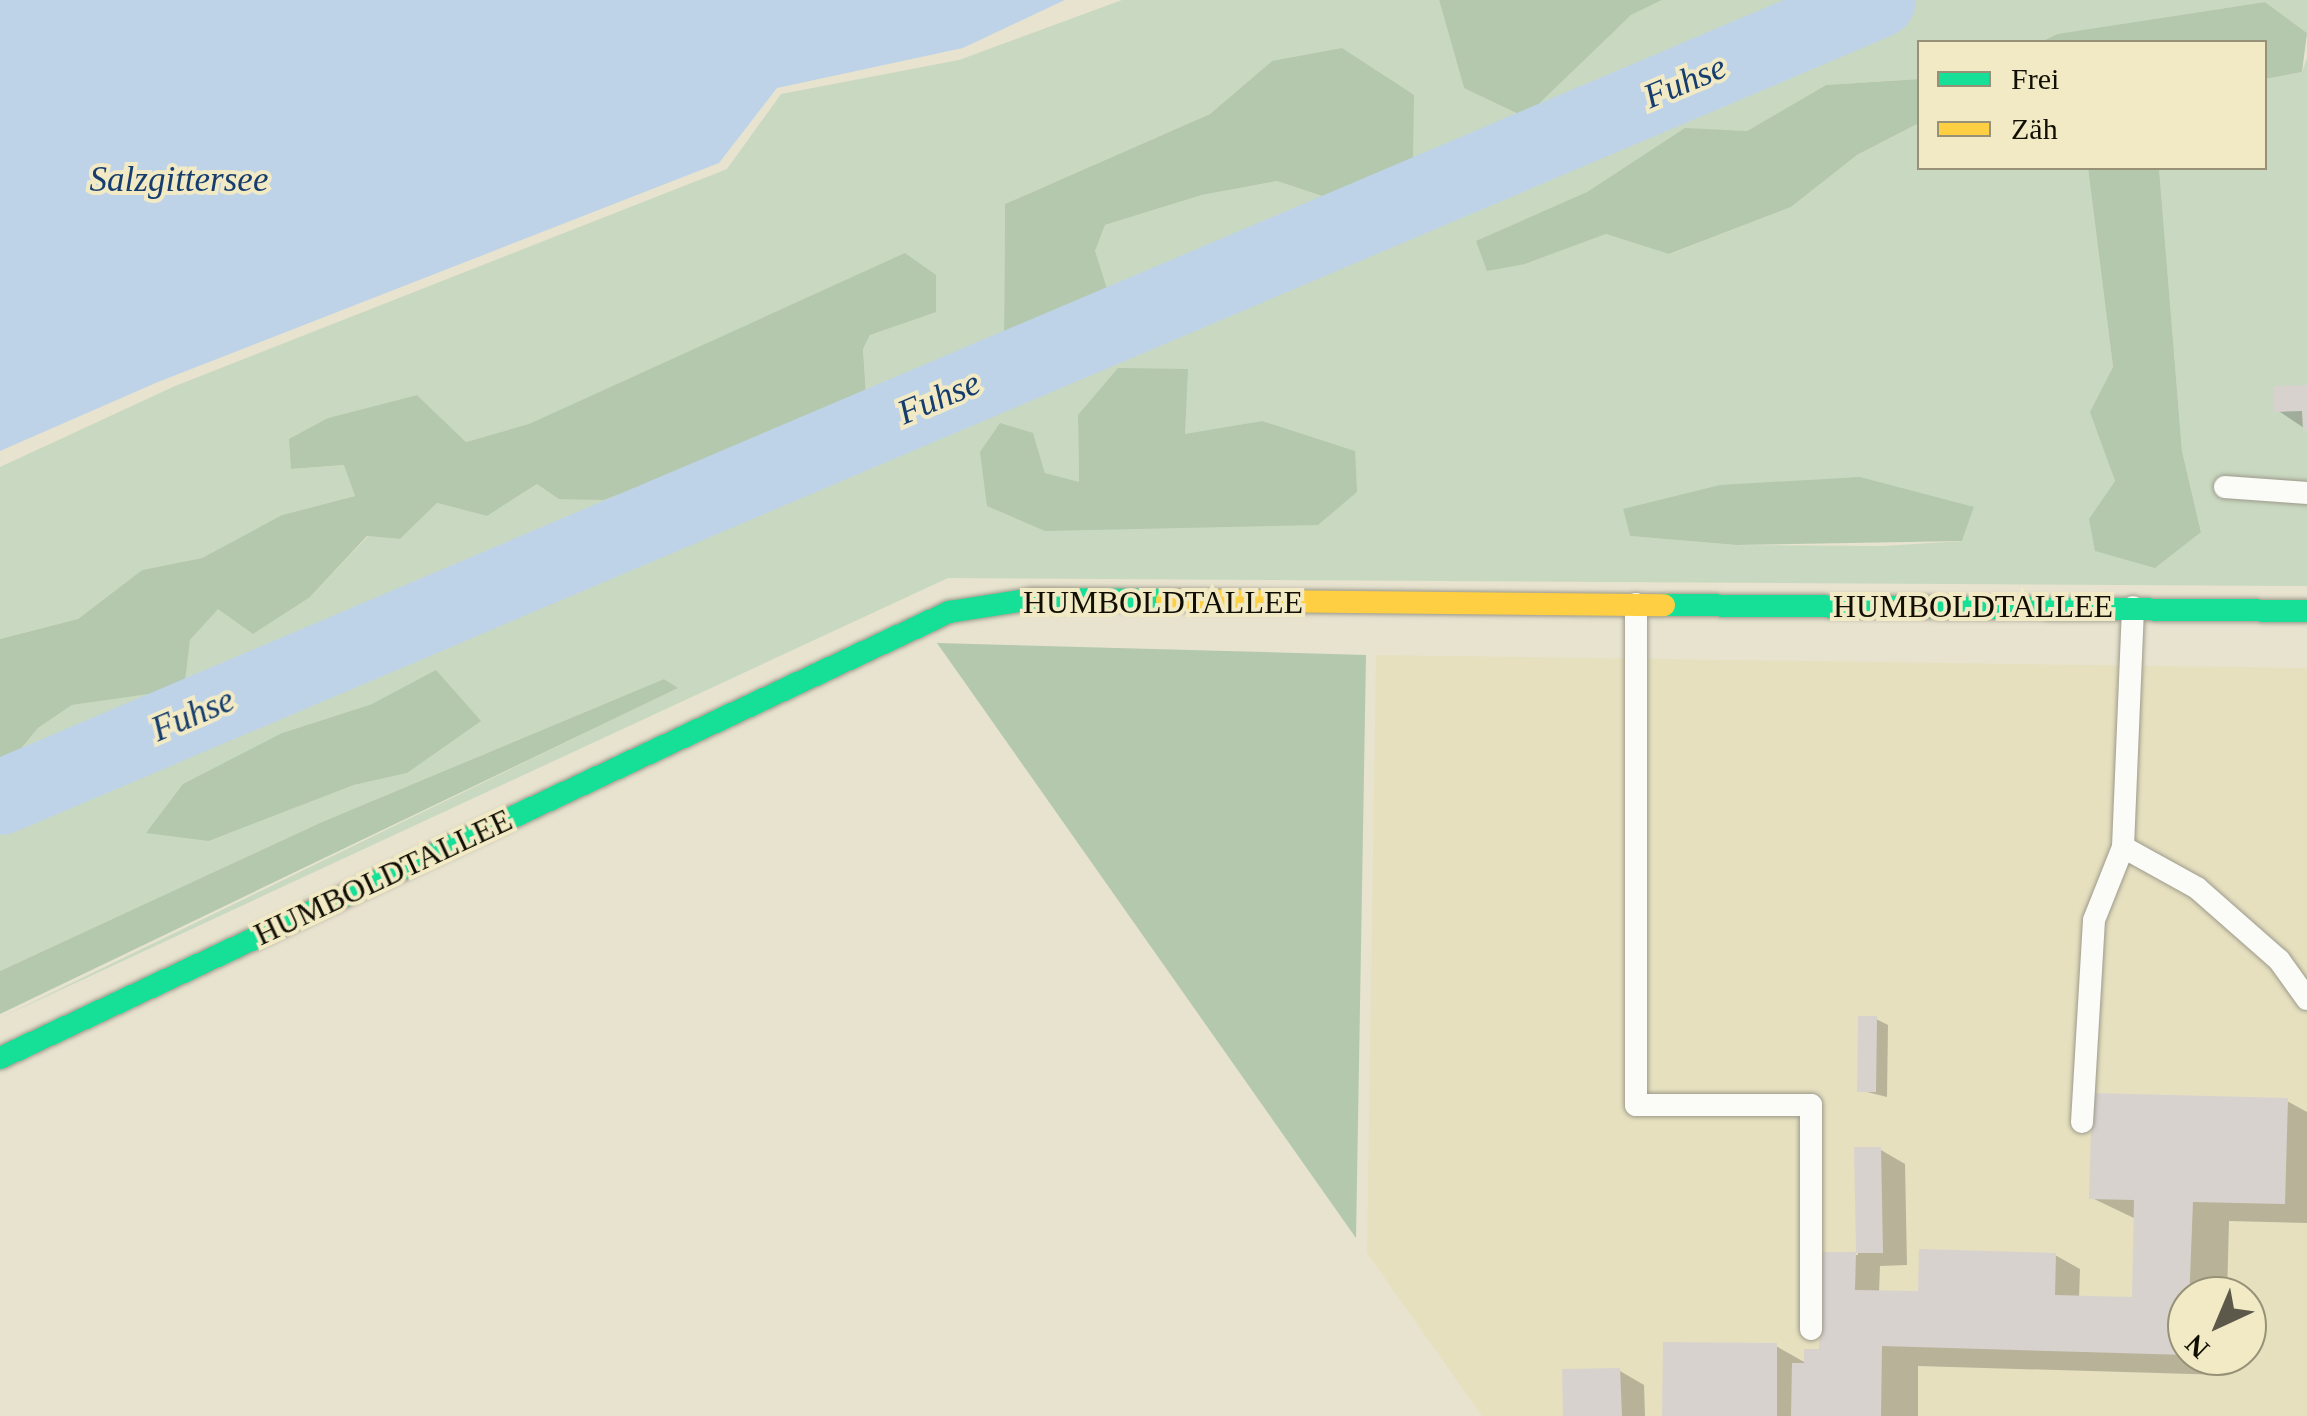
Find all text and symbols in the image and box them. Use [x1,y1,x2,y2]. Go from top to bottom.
legend [1917,40,2267,170]
water label: Fuhse [1637,46,1733,118]
text: Frei [2011,62,2059,95]
text: Zäh [2011,112,2058,145]
water label: Salzgittersee [90,159,268,201]
water label: Fuhse [891,362,987,434]
street label: HUMBOLDTALLEE [1023,583,1303,621]
street label: HUMBOLDTALLEE [1833,587,2113,625]
water label: Fuhse [145,679,241,751]
street label: HUMBOLDTALLEE [248,800,518,954]
north arrow [2167,1276,2267,1376]
text: N [2179,1328,2215,1365]

